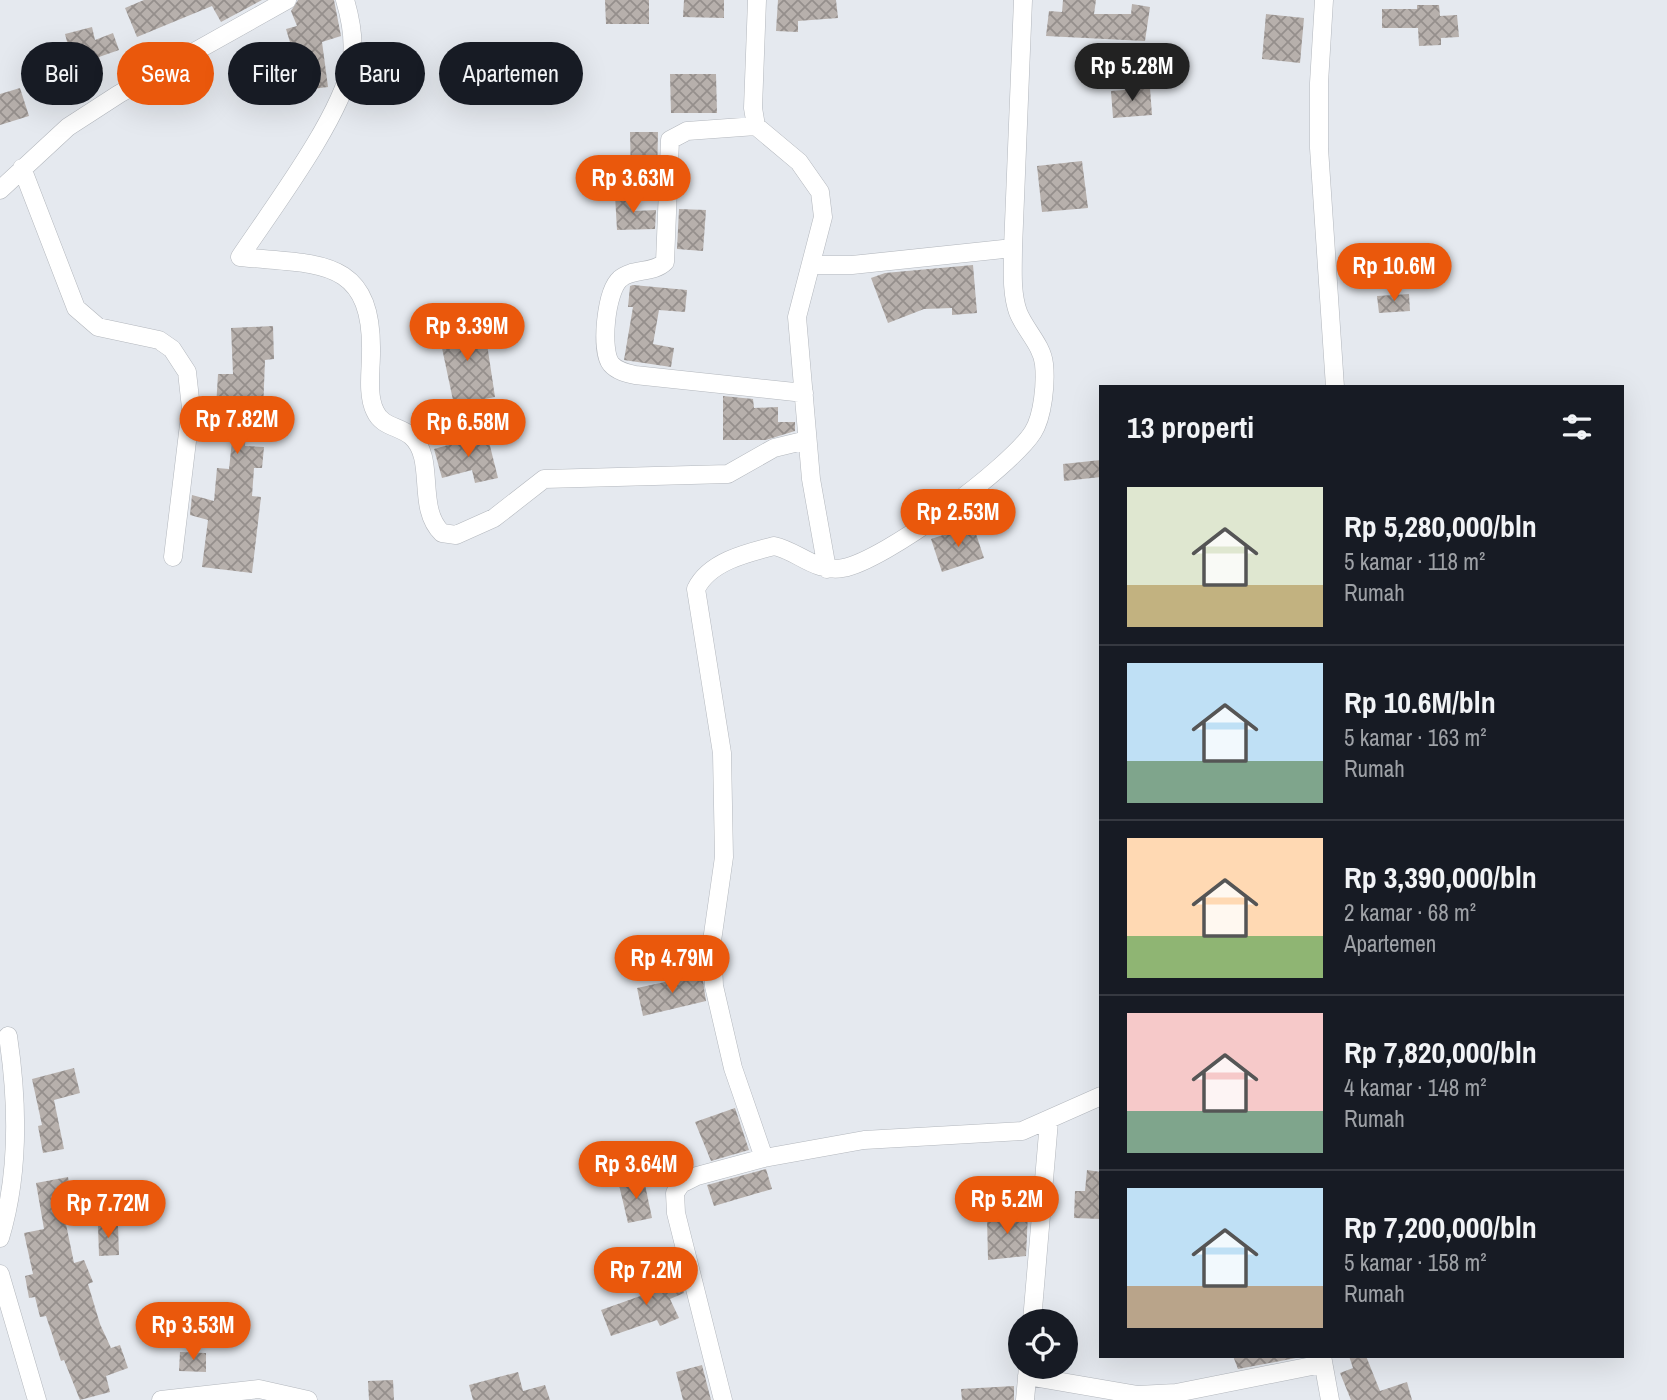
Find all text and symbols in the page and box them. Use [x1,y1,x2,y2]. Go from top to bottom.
chip: Beli [21,42,103,105]
chip: Sewa [117,42,214,105]
chip: Filter [228,42,321,105]
chip: Baru [335,42,425,105]
chip: Apartemen [439,42,583,105]
pin: Rp 5.28M [1060,43,1204,103]
text: Rp 5.28M [1091,50,1173,81]
pin: Rp 3.63M [561,156,705,215]
text: Rp 3.63M [592,162,674,193]
pin: Rp 10.6M [1322,244,1466,303]
text: Rp 10.6M [1353,250,1435,281]
pin: Rp 3.39M [395,304,539,363]
text: Rp 3.39M [426,310,508,341]
pin: Rp 7.82M [165,396,309,456]
pin: Rp 6.58M [396,400,540,459]
text: Rp 7.82M [196,403,278,434]
text: Rp 6.58M [427,406,509,437]
text: 13 properti [1127,407,1254,447]
icon: filters [1558,408,1596,446]
pin: Rp 2.53M [886,490,1030,549]
text: Rp 2.53M [917,496,999,527]
text: Rp 5,280,000/bln [1344,506,1537,546]
icon: home [1183,515,1267,599]
text: 5 kamar · 118 m² [1344,546,1485,577]
text: Rumah [1344,577,1405,608]
text: Rp 10.6M/bln [1344,682,1496,722]
icon: home [1183,691,1267,775]
text: 5 kamar · 163 m² [1344,722,1487,753]
text: Rumah [1344,753,1405,784]
text: Rp 3,390,000/bln [1344,857,1537,897]
icon: home [1183,866,1267,950]
text: 2 kamar · 68 m² [1344,897,1476,928]
text: Apartemen [1344,928,1436,959]
pin: Rp 4.79M [600,936,744,995]
text: Rp 4.79M [631,942,713,973]
text: Rp 7,820,000/bln [1344,1032,1537,1072]
icon: home [1183,1041,1267,1125]
text: 4 kamar · 148 m² [1344,1072,1487,1103]
text: Rumah [1344,1103,1405,1134]
pin: Rp 3.64M [564,1142,708,1201]
text: Rp 3.64M [595,1148,677,1179]
pin: Rp 5.2M [942,1176,1072,1236]
pin: Rp 7.72M [36,1180,180,1240]
text: Rp 5.2M [971,1183,1043,1214]
text: Rp 7.72M [67,1187,149,1218]
text: Rp 7,200,000/bln [1344,1207,1537,1247]
icon: home [1183,1216,1267,1300]
text: 5 kamar · 158 m² [1344,1247,1487,1278]
pin: Rp 7.2M [581,1248,711,1307]
text: Rp 7.2M [610,1254,682,1285]
text: Rumah [1344,1278,1405,1309]
pin: Rp 3.53M [121,1302,265,1362]
text: Rp 3.53M [152,1309,234,1340]
map controls [1008,1309,1078,1379]
button: locate [1008,1309,1078,1379]

